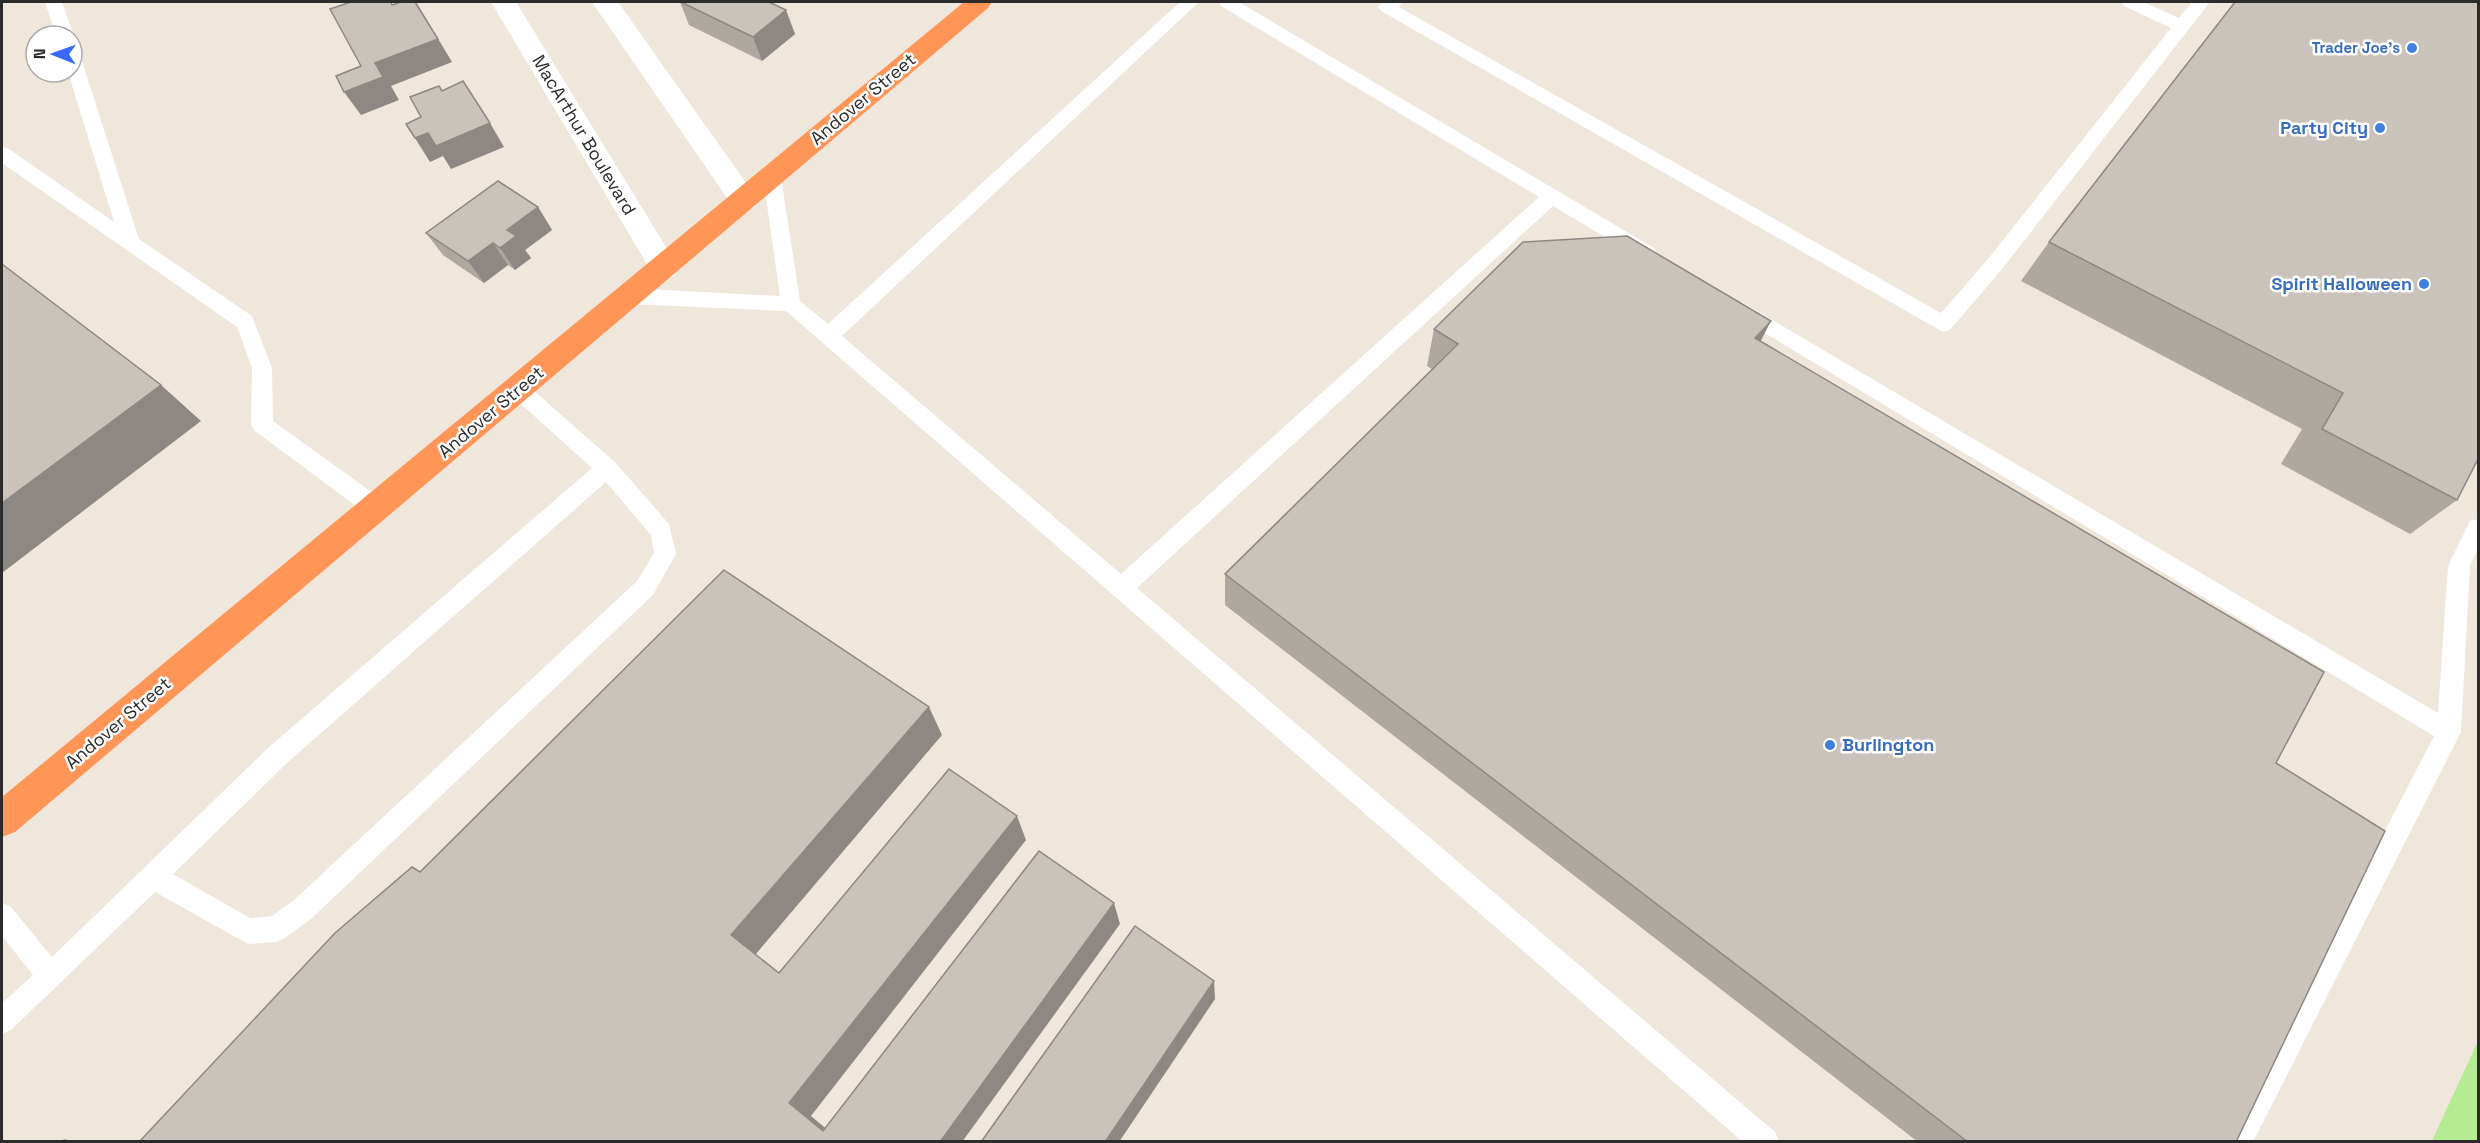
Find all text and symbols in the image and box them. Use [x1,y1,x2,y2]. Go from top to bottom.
north arrow [24,24,84,84]
place label: Trader Joe's [2312,38,2400,57]
marker: Trader Joe's [2405,41,2419,55]
text: N [29,48,50,59]
street label: Andover Street [805,48,920,150]
street label: MacArthur Boulevard [528,51,641,219]
place label: Party City [2280,116,2368,139]
marker: Party City [2373,121,2387,135]
place label: Spirit Halloween [2271,272,2412,295]
marker: Spirit Halloween [2417,277,2431,291]
street label: Andover Street [433,361,548,463]
street label: Andover Street [60,672,175,774]
place label: Burlington [1842,733,1934,756]
marker: Burlington [1823,738,1837,752]

